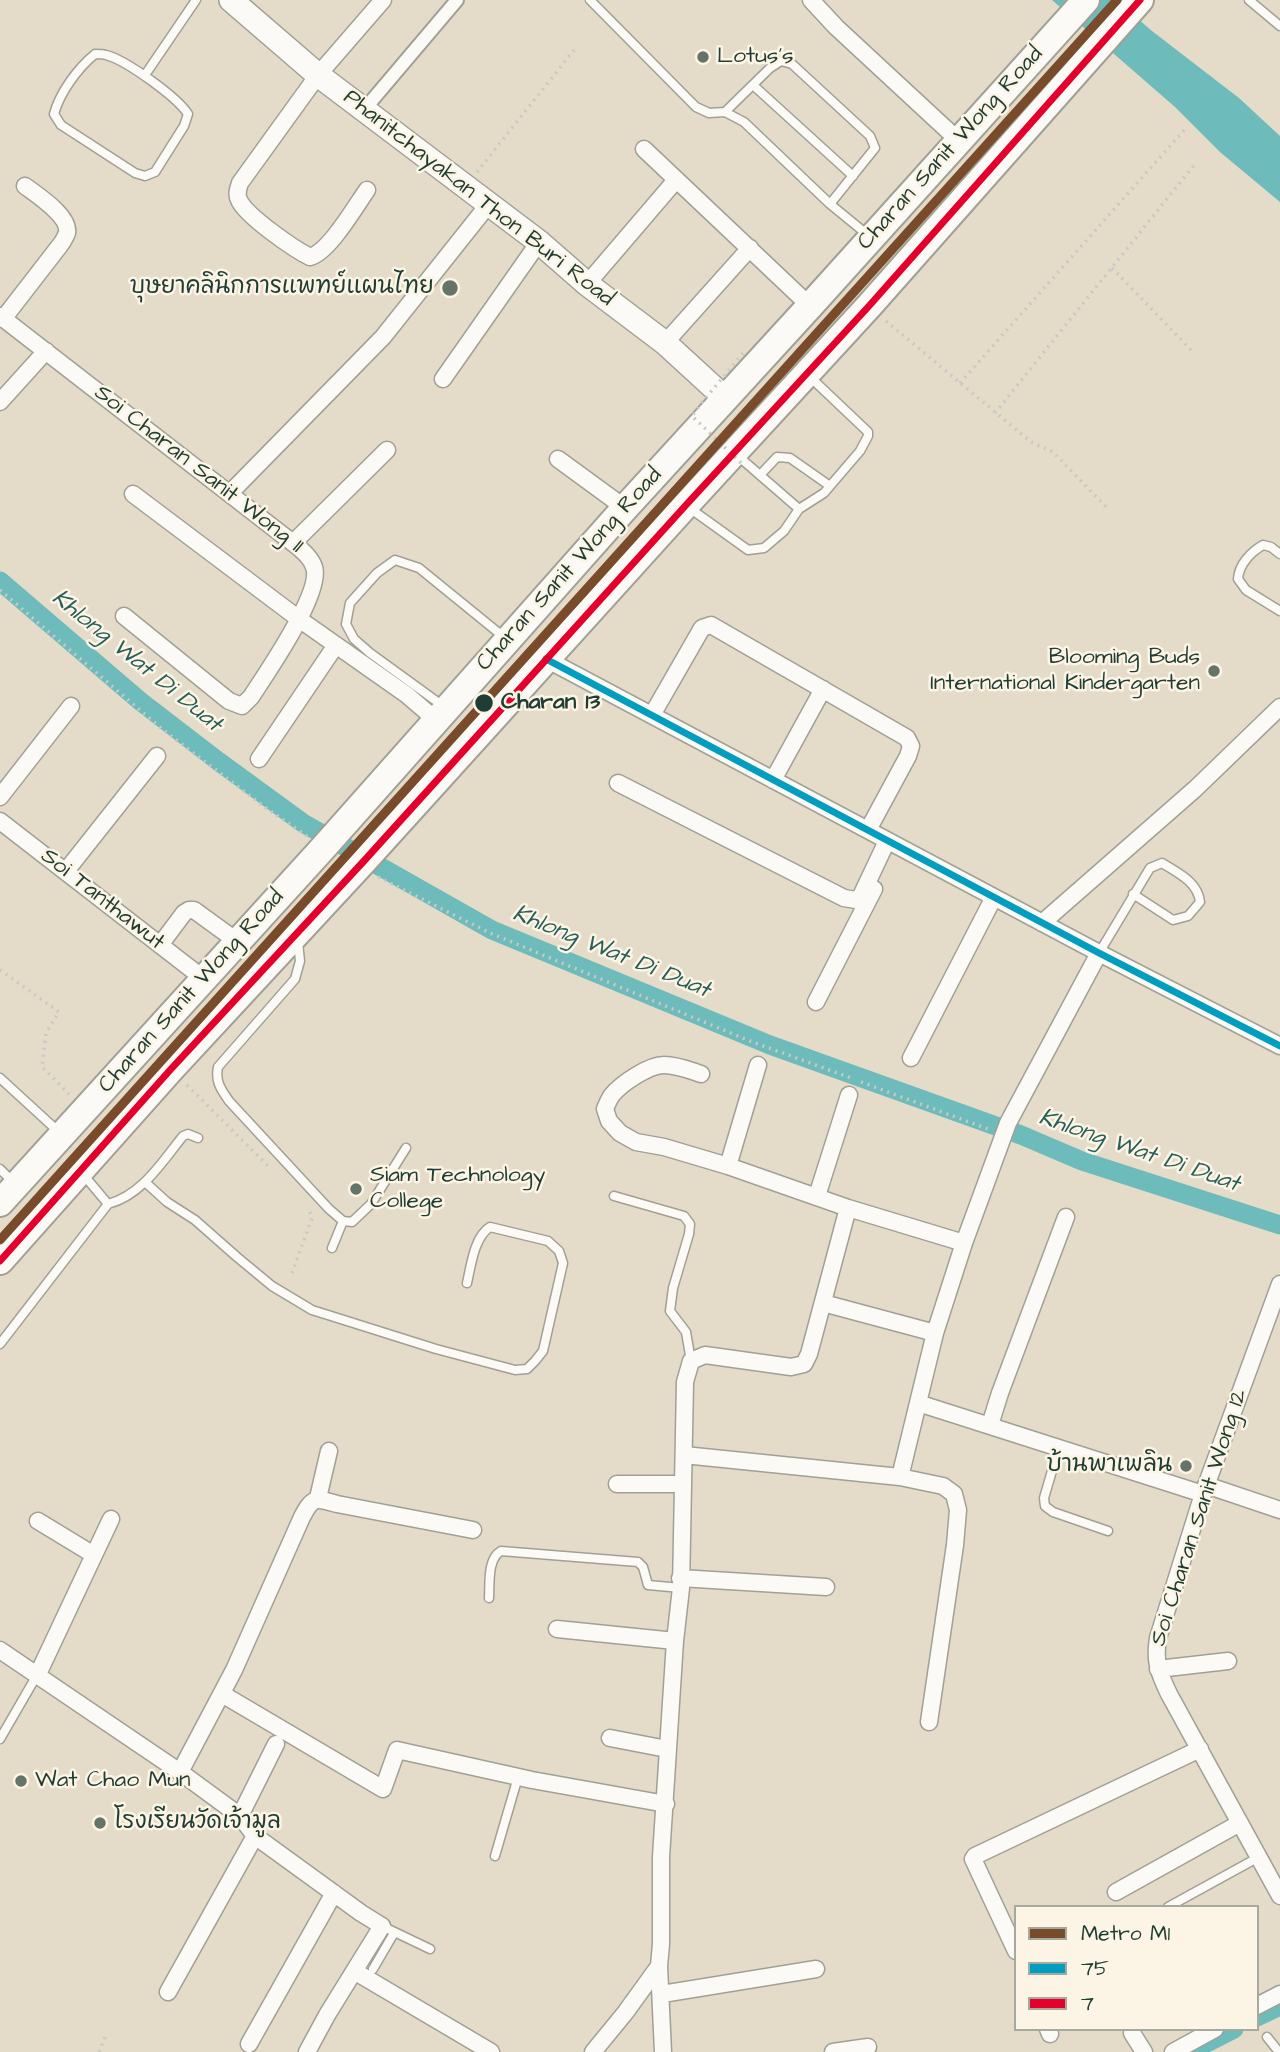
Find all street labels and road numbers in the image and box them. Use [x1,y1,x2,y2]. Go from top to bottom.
street label: Charan Sanit Wong Road [852,42,1050,256]
street label: Phanitchayakan Thon Buri Road [337,85,619,313]
street label: Soi Charan Sanit Wong 11 [88,380,308,560]
street label: Charan Sanit Wong Road [471,463,669,677]
street label: Soi Tanthawut [34,843,170,957]
street label: Charan Sanit Wong Road [93,885,291,1099]
street label: Soi Charan Sanit Wong 12 [1145,1386,1255,1650]

